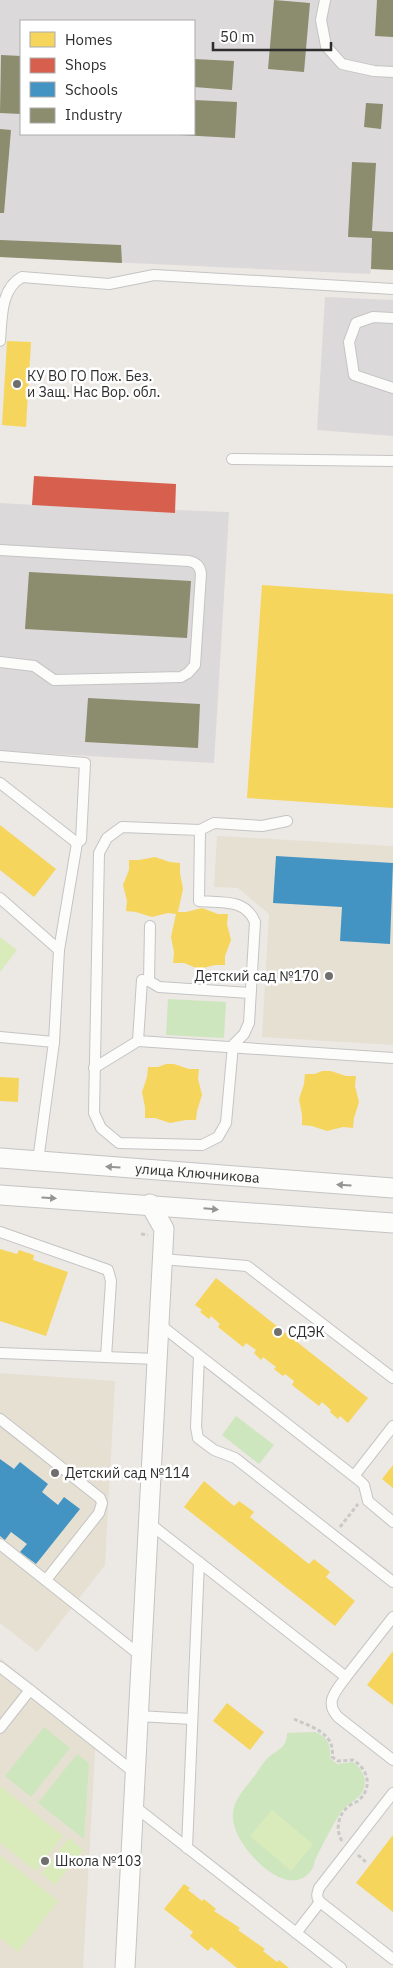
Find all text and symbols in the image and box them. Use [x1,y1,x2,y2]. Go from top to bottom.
legend [20,20,195,135]
scale bar [213,20,330,52]
text: 50 m [220,27,255,46]
text: Homes [65,30,113,49]
text: Shops [65,55,107,74]
text: Schools [65,80,118,99]
text: Industry [65,105,123,124]
place label: КУ ВО ГО Пож. Без. и Защ. Нас Вор. обл. [27,367,160,401]
marker: КУ ВО ГО Пож. Без. и Защ. Нас Вор. обл. [11,378,23,390]
place label: Детский сад №170 [194,967,319,985]
marker: Детский сад №170 [323,970,335,982]
street label: улица Ключникова [134,1159,261,1187]
one-way arrow [104,1163,120,1171]
one-way arrow [336,1181,352,1189]
one-way arrow [41,1194,57,1202]
one-way arrow [203,1205,219,1213]
place label: СДЭК [288,1323,325,1341]
marker: СДЭК [272,1326,284,1338]
place label: Детский сад №114 [65,1464,190,1482]
marker: Детский сад №114 [49,1467,61,1479]
place label: Школа №103 [55,1852,142,1870]
marker: Школа №103 [39,1855,51,1867]

